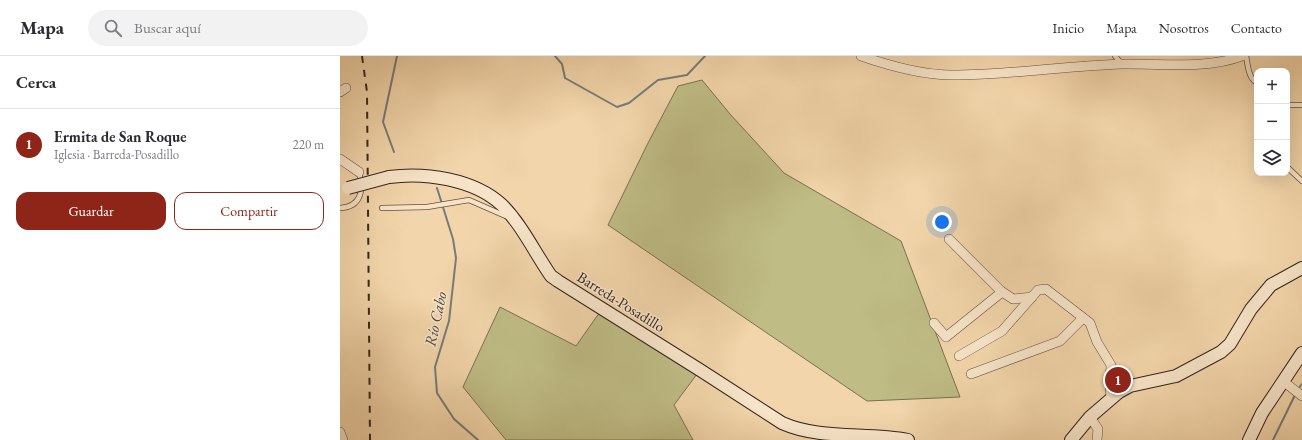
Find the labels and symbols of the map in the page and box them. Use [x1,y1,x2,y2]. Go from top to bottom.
your location [932,212,952,232]
street label: Barreda-Posadillo [574,267,669,336]
water label: Río Cabo [419,290,452,348]
pin: 1 [1105,365,1131,395]

